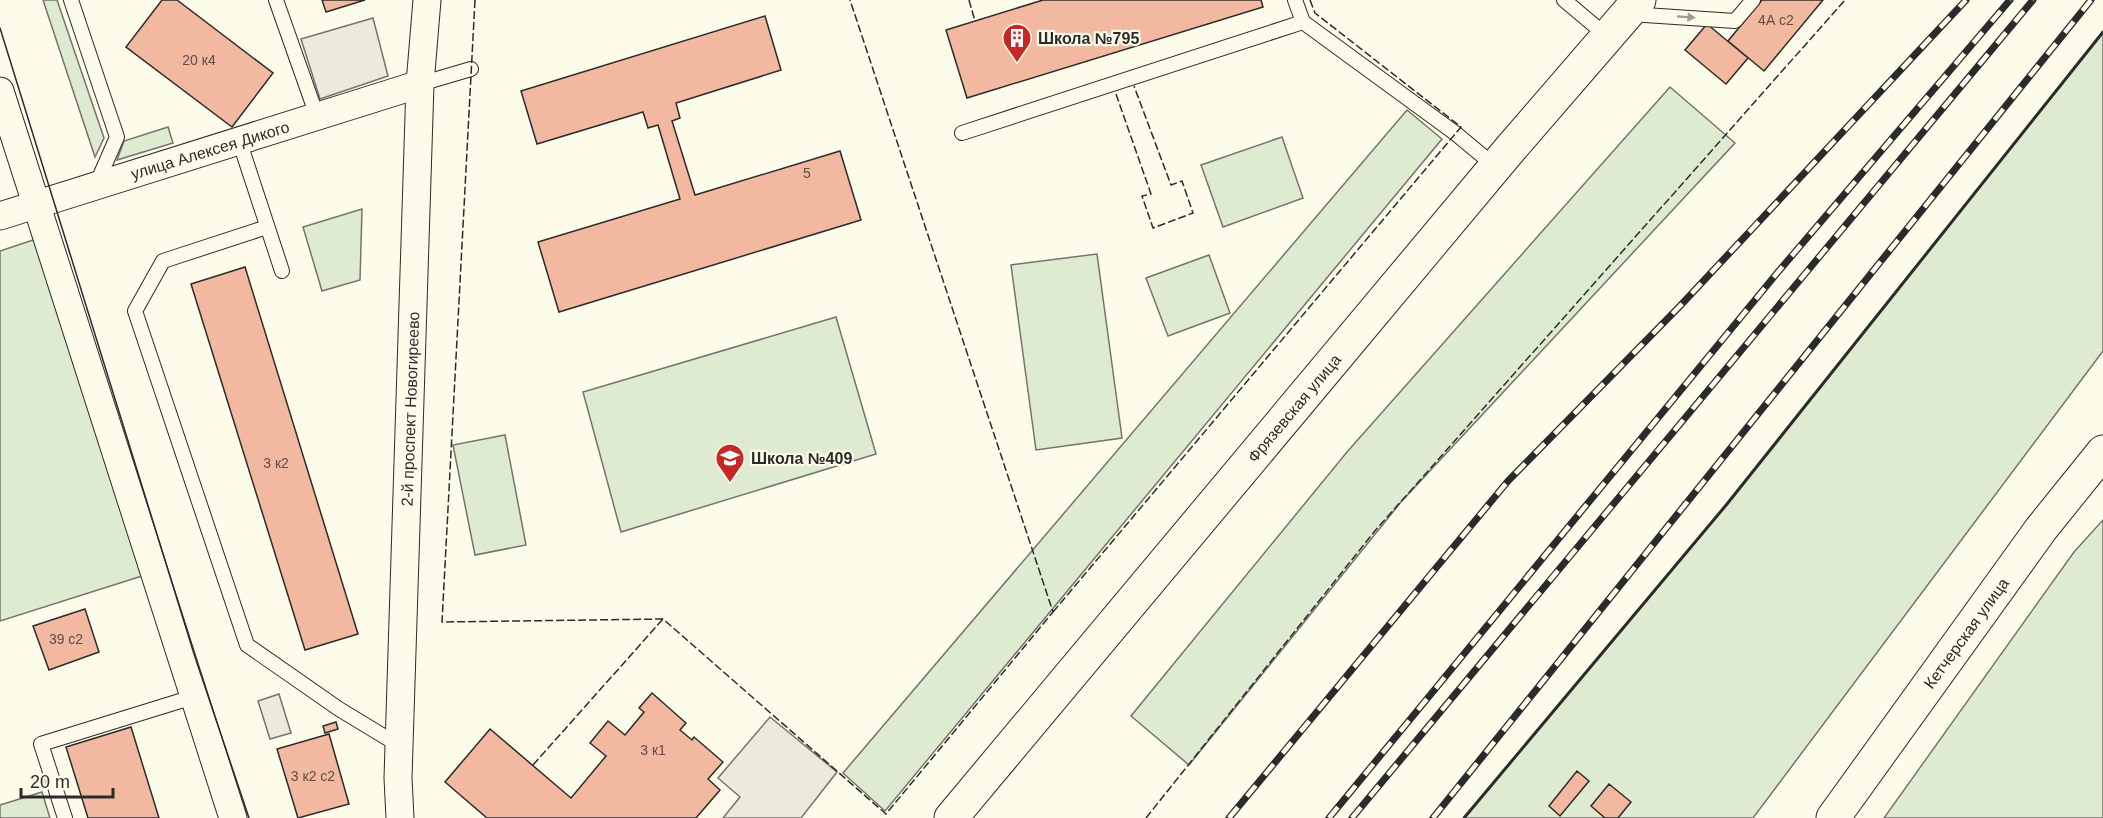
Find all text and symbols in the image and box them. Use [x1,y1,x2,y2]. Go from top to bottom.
one-way arrow [1677,12,1696,21]
house number: 4А с2 [1758,12,1794,28]
building icon: Школа №795 [1001,22,1033,64]
place label: Школа №795 [1038,30,1139,47]
house number: 20 к4 [182,52,216,68]
street label: улица Алексея Дикого [129,118,292,183]
house number: 5 [803,165,811,181]
street label: 2-й проспект Новогиреево [399,311,422,507]
street label: Фрязевская улица [1244,351,1344,466]
school or university icon: Школа №409 [714,442,746,484]
place label: Школа №409 [751,450,852,467]
house number: 3 к2 [263,455,289,471]
street label: Кетчерская улица [1921,575,2012,692]
house number: 39 с2 [49,631,83,647]
house number: 3 к1 [640,742,666,758]
scale bar [21,761,112,799]
house number: 3 к2 с2 [291,768,335,784]
text: 20 m [30,772,70,792]

